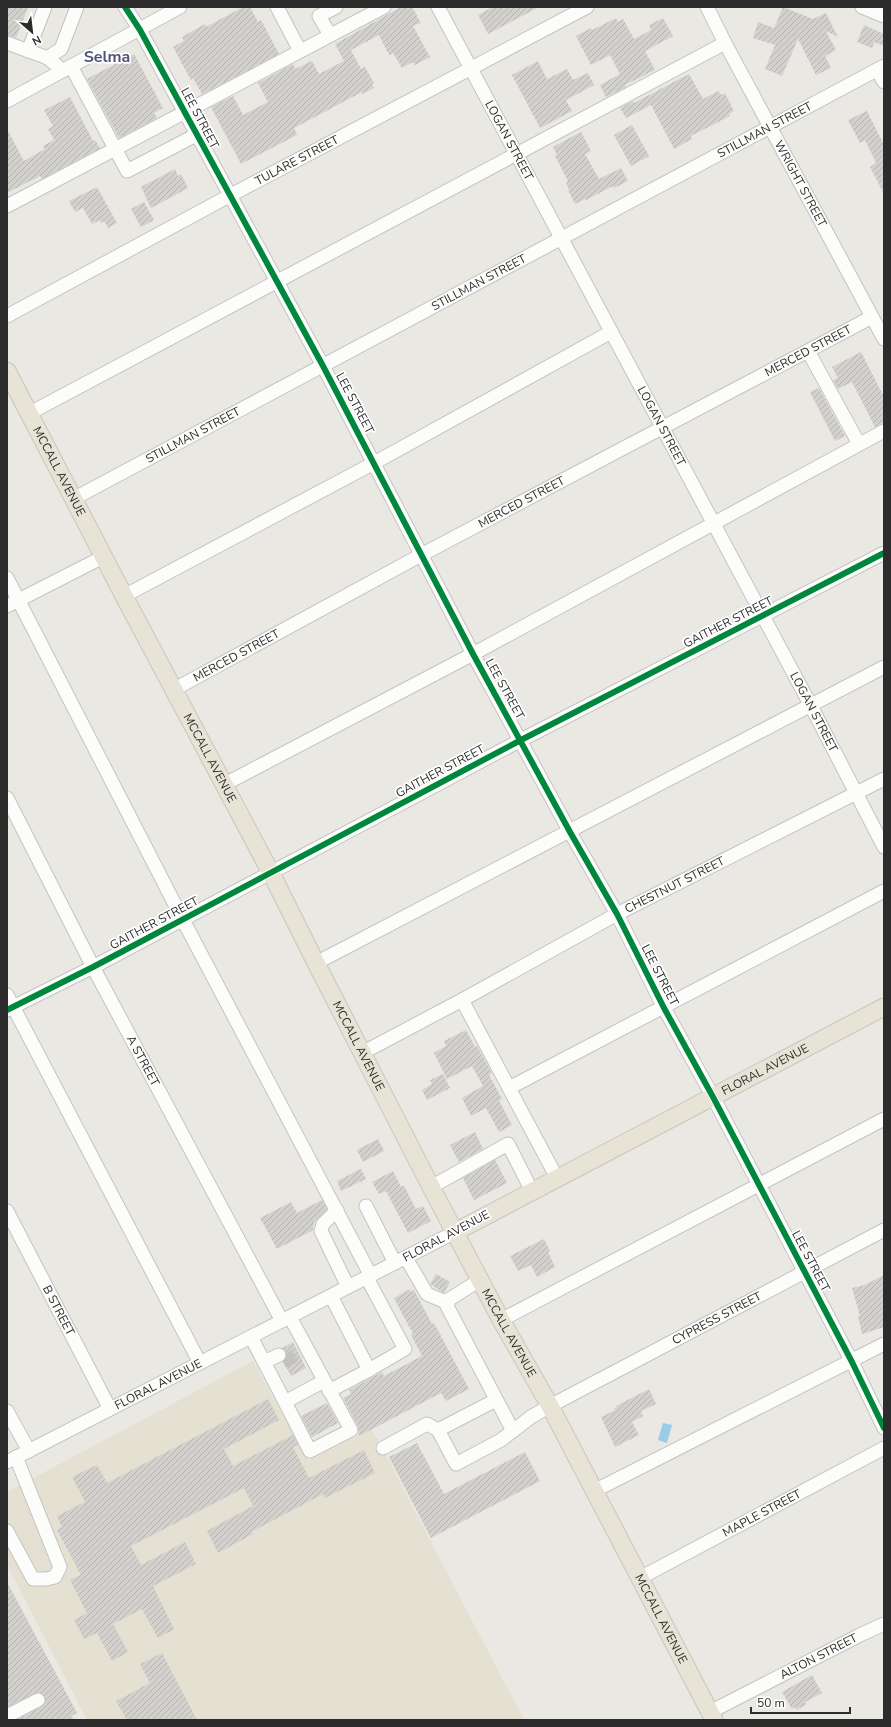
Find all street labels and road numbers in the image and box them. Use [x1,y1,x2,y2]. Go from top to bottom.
street label: LEE STREET [177,85,223,152]
street label: LOGAN STREET [481,97,537,184]
street label: STILLMAN STREET [714,98,815,162]
street label: TULARE STREET [252,131,342,189]
street label: WRIGHT STREET [771,138,831,231]
street label: STILLMAN STREET [429,250,530,314]
street label: MERCED STREET [762,321,855,380]
street label: LEE STREET [332,370,378,437]
street label: LOGAN STREET [634,383,690,469]
street label: STILLMAN STREET [143,403,244,467]
street label: MCCALL AVENUE [29,424,89,519]
street label: MERCED STREET [475,472,568,531]
street label: GAITHER STREET [680,592,776,651]
street label: MERCED STREET [190,625,283,686]
street label: LEE STREET [482,656,529,723]
street label: LOGAN STREET [786,669,842,756]
street label: MCCALL AVENUE [180,711,240,805]
street label: GAITHER STREET [393,740,488,801]
street label: CHESTNUT STREET [622,853,728,917]
street label: GAITHER STREET [107,892,202,953]
street label: LEE STREET [638,941,683,1009]
street label: MCCALL AVENUE [329,998,388,1094]
street label: A STREET [123,1033,164,1090]
street label: FLORAL AVENUE [719,1040,811,1099]
street label: FLORAL AVENUE [400,1206,492,1266]
street label: LEE STREET [788,1228,834,1295]
street label: B STREET [39,1282,79,1339]
street label: MCCALL AVENUE [478,1286,540,1380]
street label: CYPRESS STREET [669,1288,765,1348]
street label: FLORAL AVENUE [112,1355,205,1413]
street label: MAPLE STREET [720,1485,805,1541]
street label: MCCALL AVENUE [631,1571,691,1666]
street label: ALTON STREET [777,1629,861,1683]

